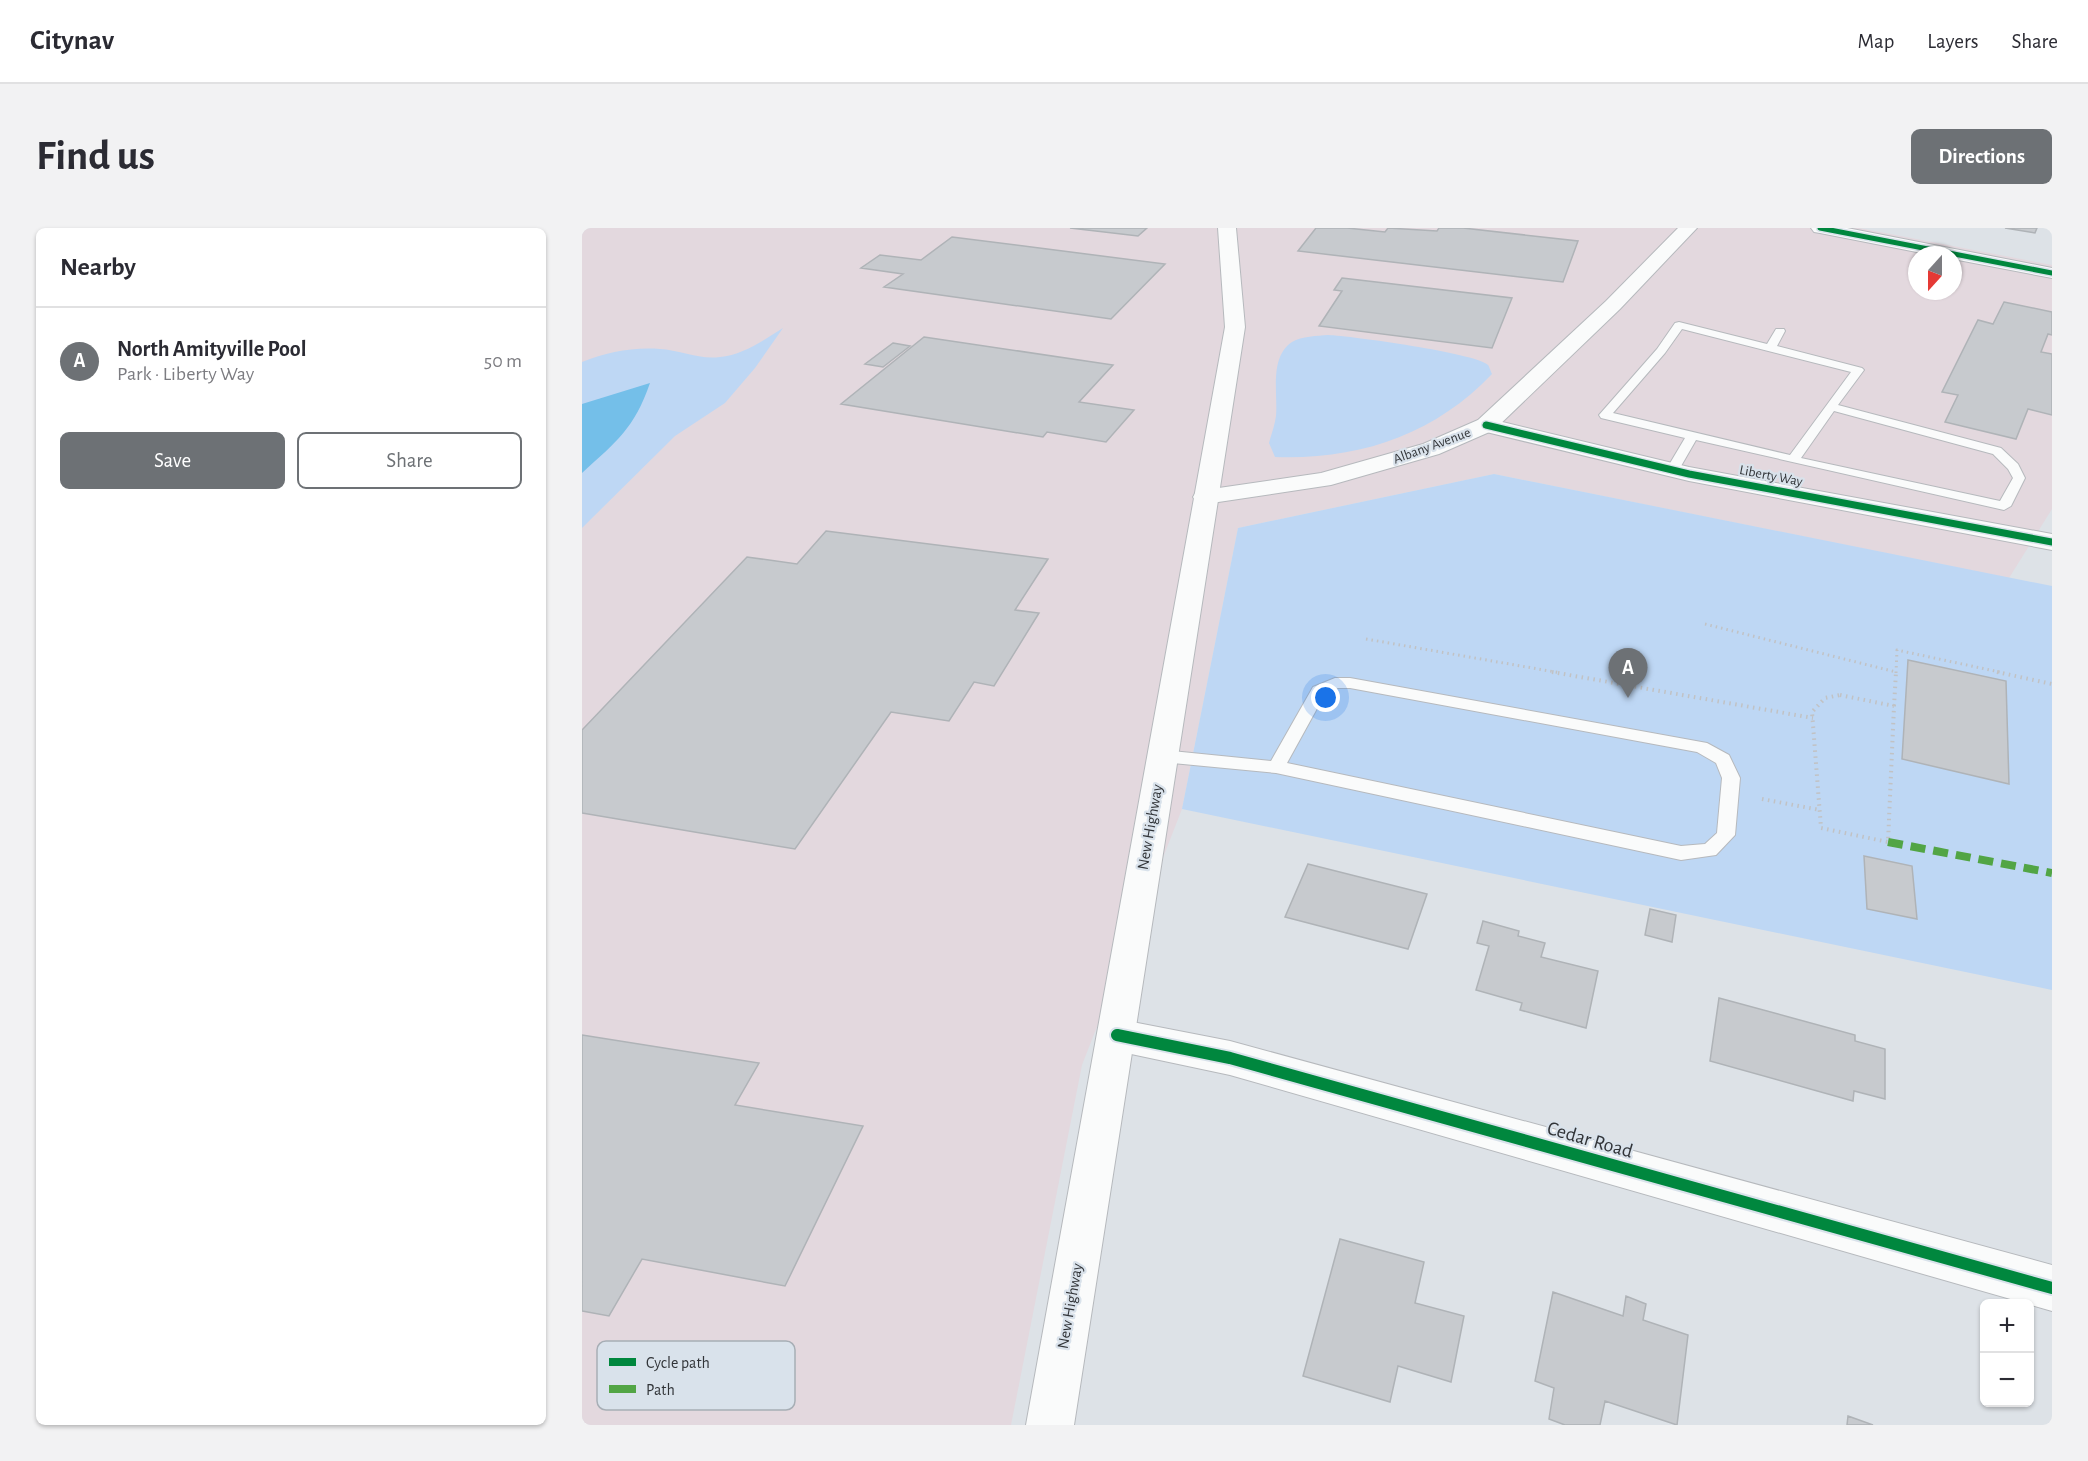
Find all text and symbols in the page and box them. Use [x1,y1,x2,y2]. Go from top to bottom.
text: Citynav [30,27,114,55]
text: Map [1858,31,1894,52]
text: Layers [1927,31,1978,52]
text: Share [2011,31,2058,52]
button: Directions [1911,129,2052,184]
text: Find us [36,135,155,177]
north arrow [1908,246,1962,300]
text: Nearby [60,254,136,280]
text: North Amityville Pool [117,338,306,360]
text: A [74,351,86,371]
text: 50 m [484,351,522,371]
text: Park · Liberty Way [117,364,254,384]
street label: Albany Avenue [1391,426,1473,466]
button: Save [60,432,285,489]
button: Share [297,432,522,489]
street label: Liberty Way [1738,463,1804,489]
pin: A [1608,648,1648,698]
your location [1311,683,1340,712]
street label: New Highway [1135,783,1166,871]
street label: Cedar Road [1545,1118,1635,1162]
street label: New Highway [1055,1262,1086,1350]
map controls [1980,1299,2034,1407]
button: + [1980,1299,2034,1353]
legend [597,1341,795,1410]
button: − [1980,1353,2034,1407]
text: Cycle path [646,1355,710,1372]
text: Path [646,1382,675,1398]

